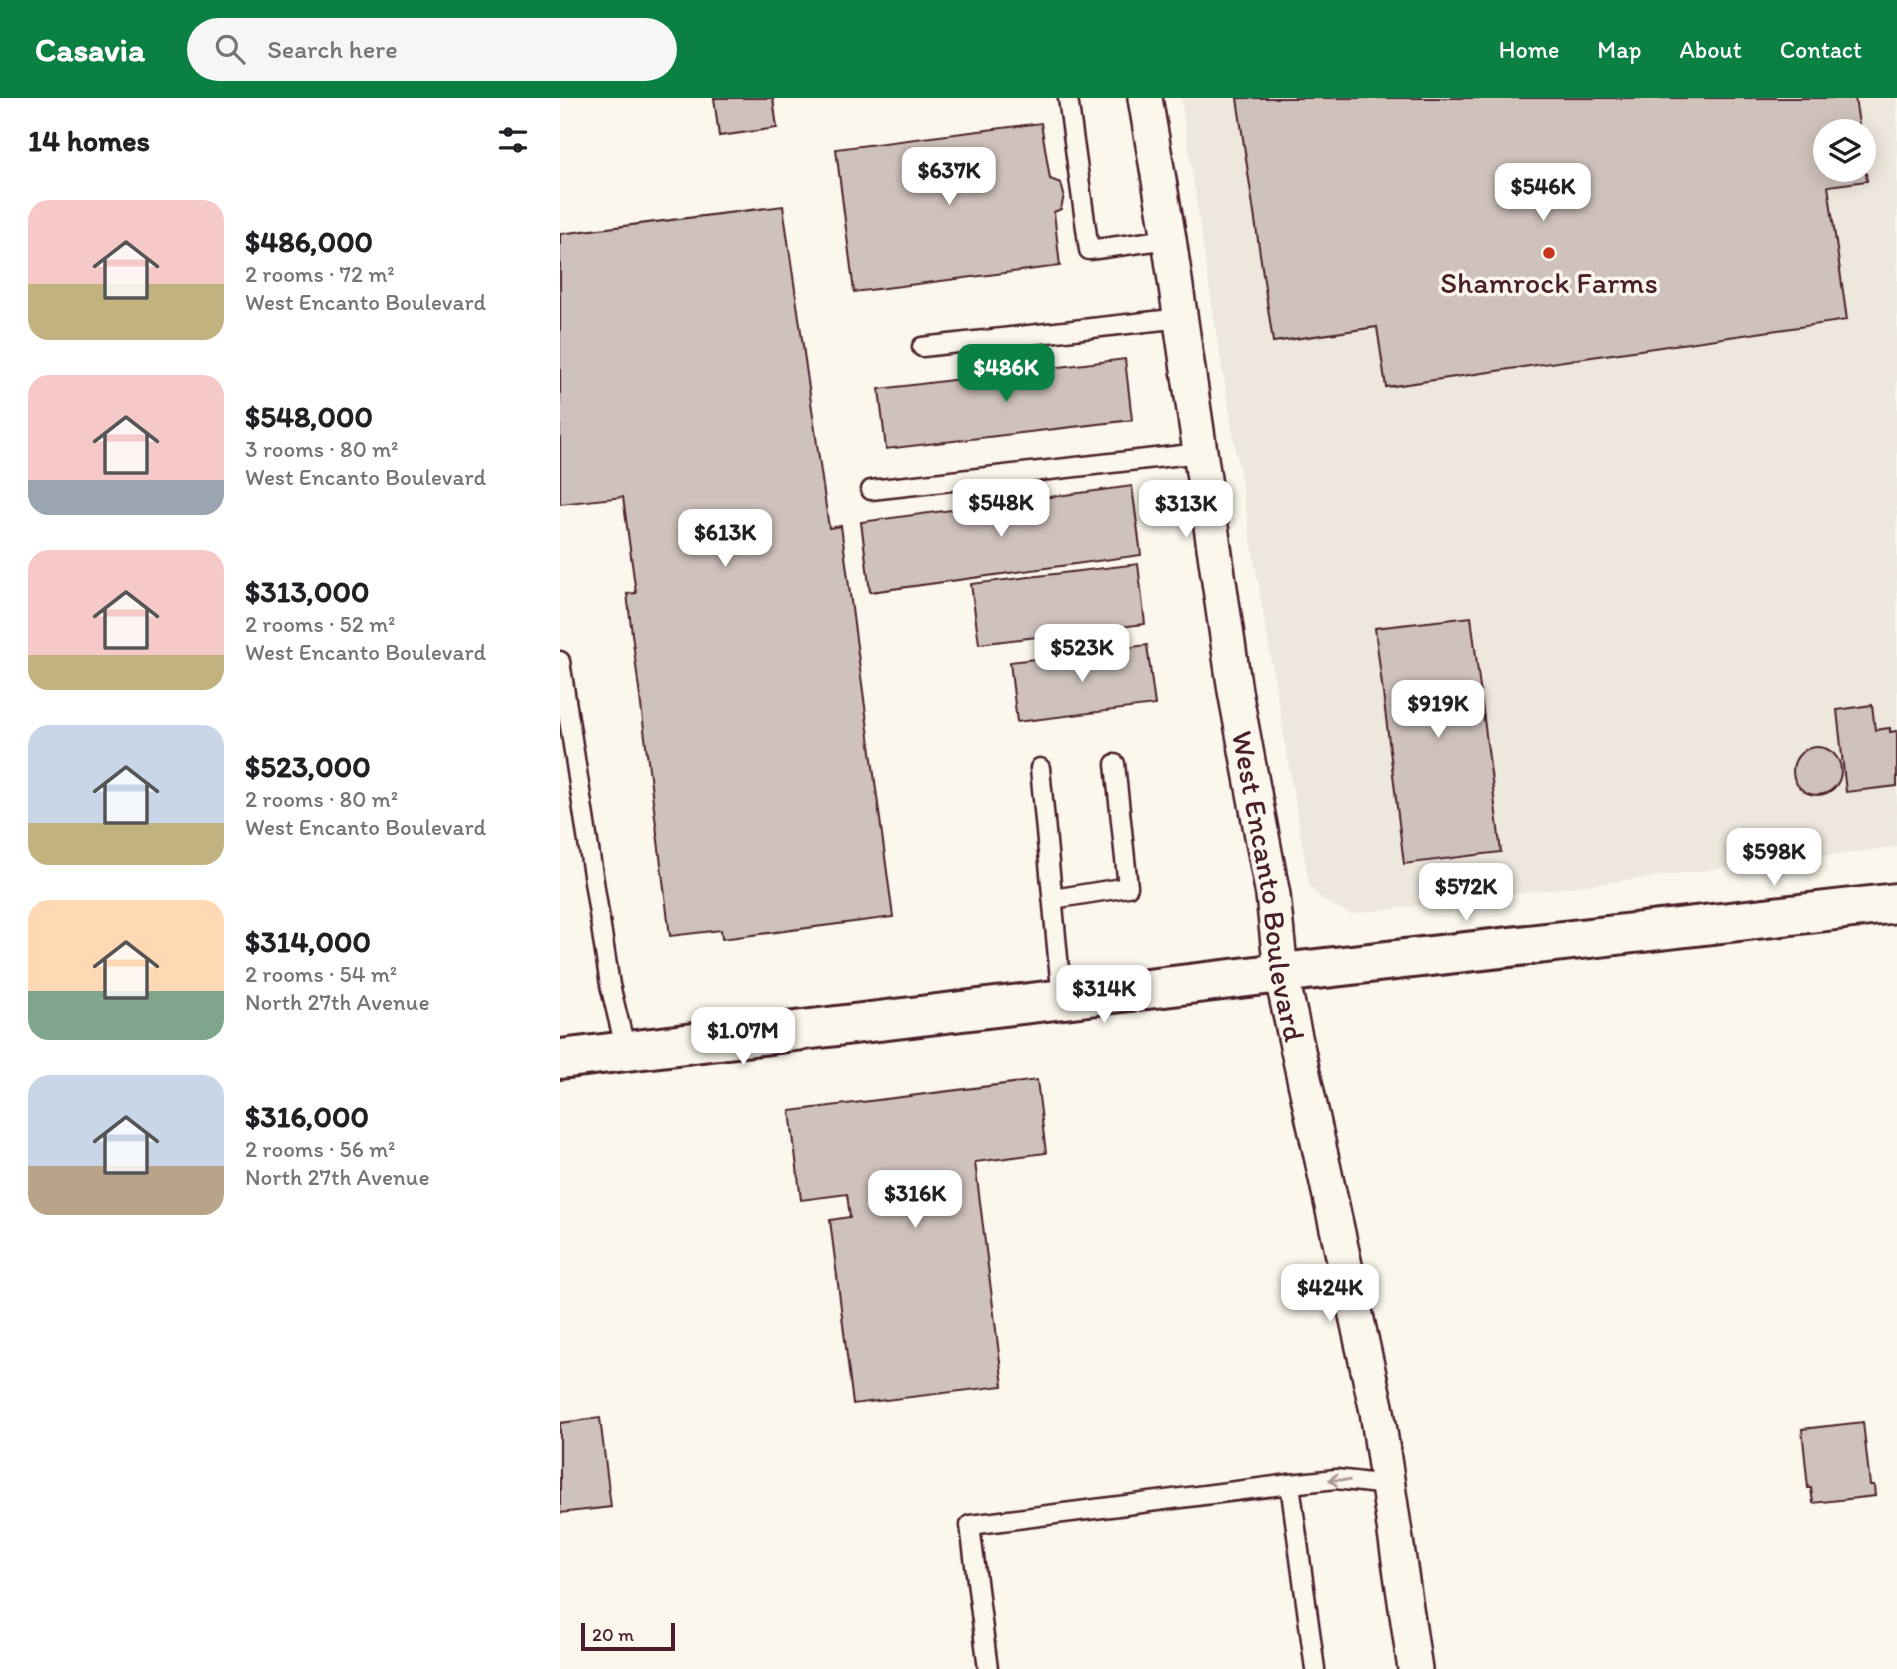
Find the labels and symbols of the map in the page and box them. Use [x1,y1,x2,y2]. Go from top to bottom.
pin: $637K [900,148,998,207]
pin: $546K [1494,164,1592,223]
marker: Shamrock Farms [1541,245,1557,261]
place label: Shamrock Farms [1440,264,1658,301]
pin: $486K [957,344,1055,404]
pin: $548K [952,480,1050,539]
pin: $313K [1137,480,1235,540]
pin: $613K [676,510,774,569]
pin: $523K [1033,624,1131,684]
pin: $919K [1389,680,1487,740]
street label: West Encanto Boulevard [1224,728,1314,1045]
pin: $598K [1725,828,1823,888]
pin: $572K [1417,864,1515,923]
pin: $314K [1055,965,1153,1025]
pin: $1.07M [686,1007,800,1067]
pin: $316K [866,1170,964,1230]
pin: $424K [1281,1264,1379,1324]
one-way arrow [1328,1474,1351,1487]
scale bar [581,1620,676,1652]

